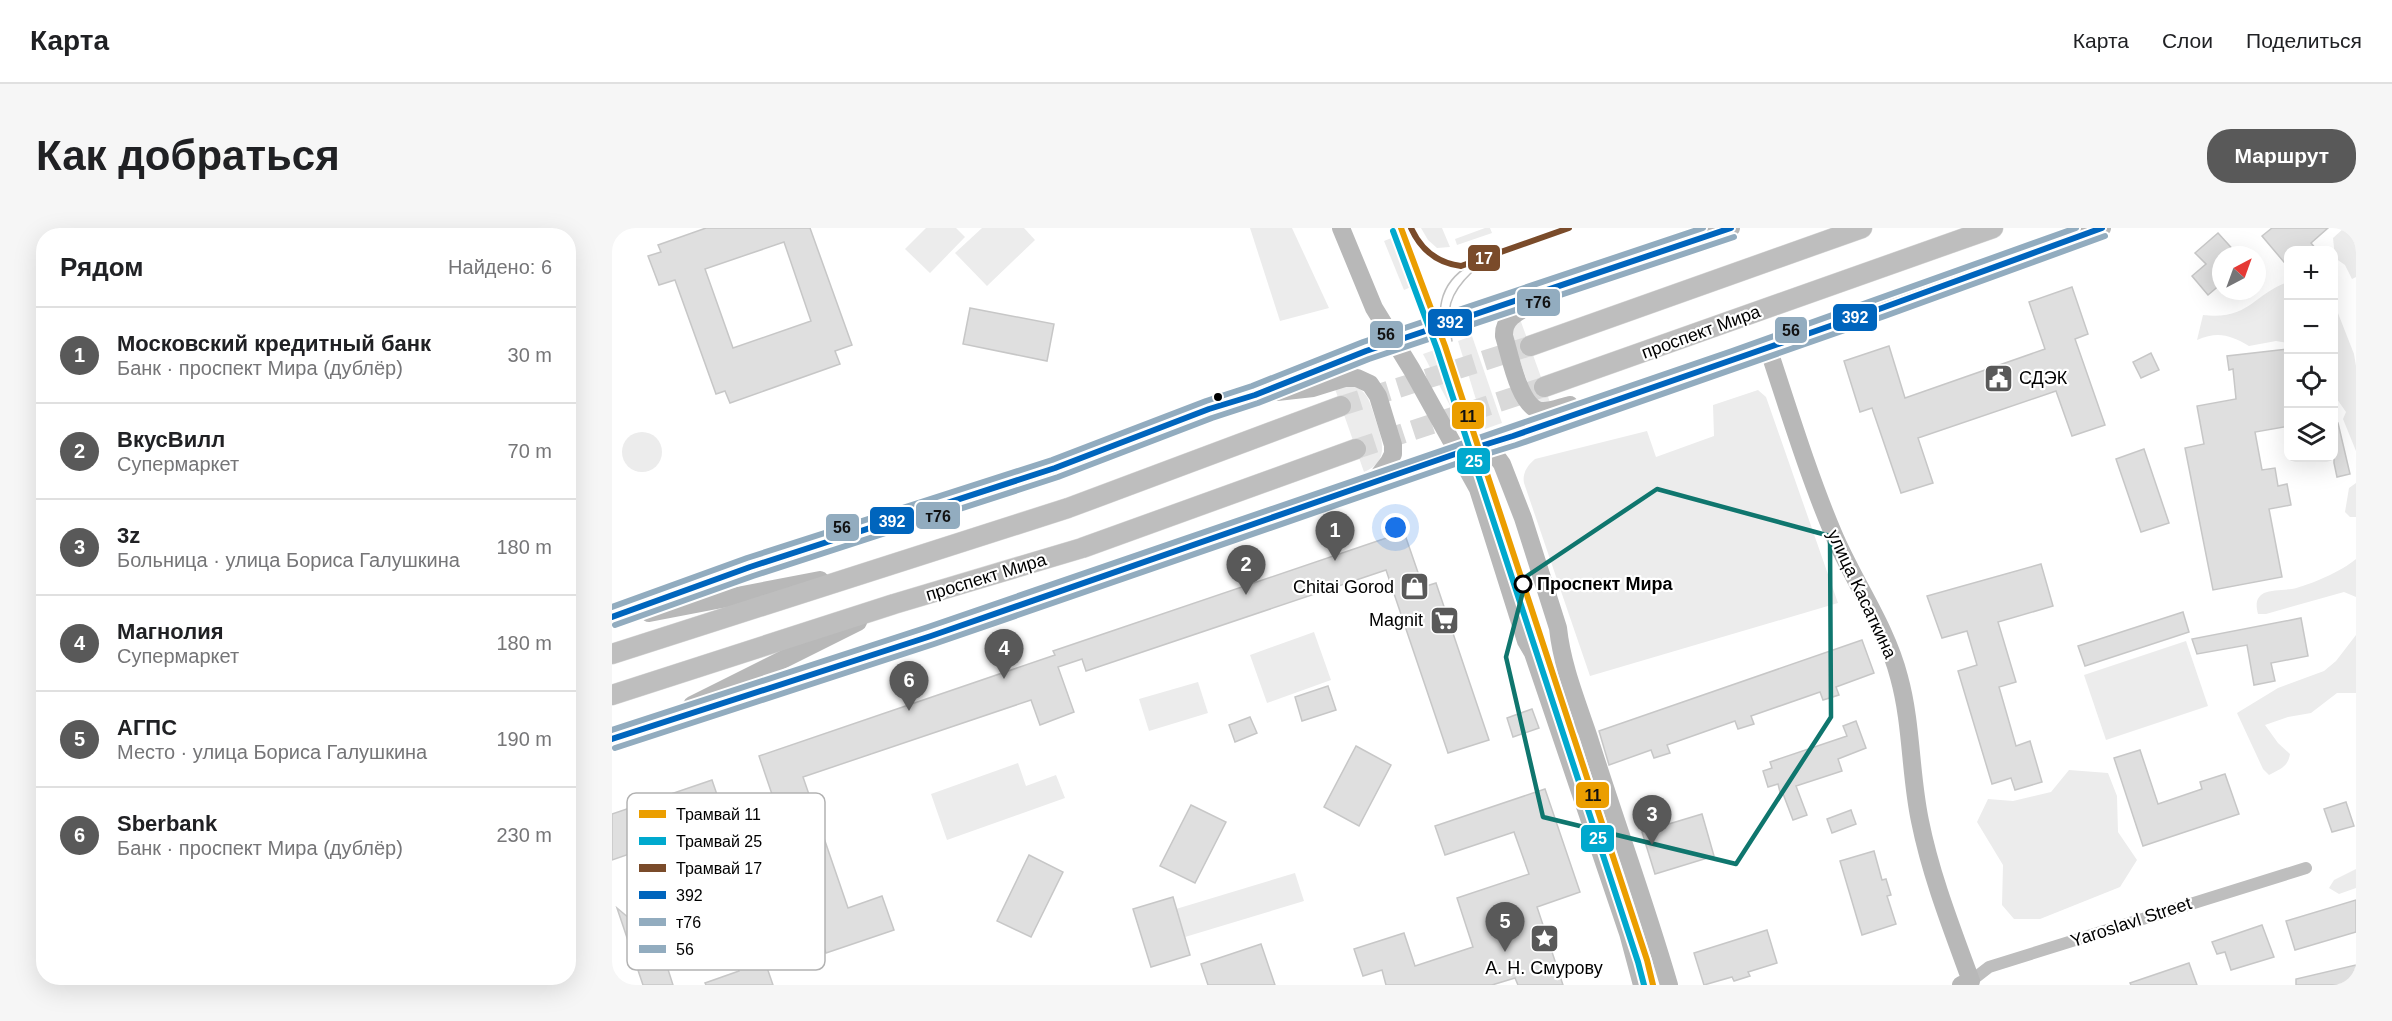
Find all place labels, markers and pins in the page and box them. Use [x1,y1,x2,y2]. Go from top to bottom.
public building icon: СДЭК [1982,362,2014,394]
place label: СДЭК [2019,368,2068,388]
unlabelled marker [1212,391,1224,403]
pin: 1 [1316,512,1354,561]
pin: 2 [1226,546,1266,595]
shop icon: Chitai Gorod [1399,571,1431,603]
place label: Проспект Мира [1537,574,1673,594]
marker: Проспект Мира [1514,575,1532,593]
place label: Chitai Gorod [1293,577,1394,597]
supermarket icon: Magnit [1428,604,1460,636]
place label: Magnit [1369,610,1423,630]
pin: 4 [984,630,1024,679]
pin: 6 [890,662,928,711]
pin: 3 [1632,796,1672,845]
pin: 5 [1486,902,1524,952]
place icon: А. Н. Смурову [1528,923,1560,955]
place label: А. Н. Смурову [1485,958,1603,978]

